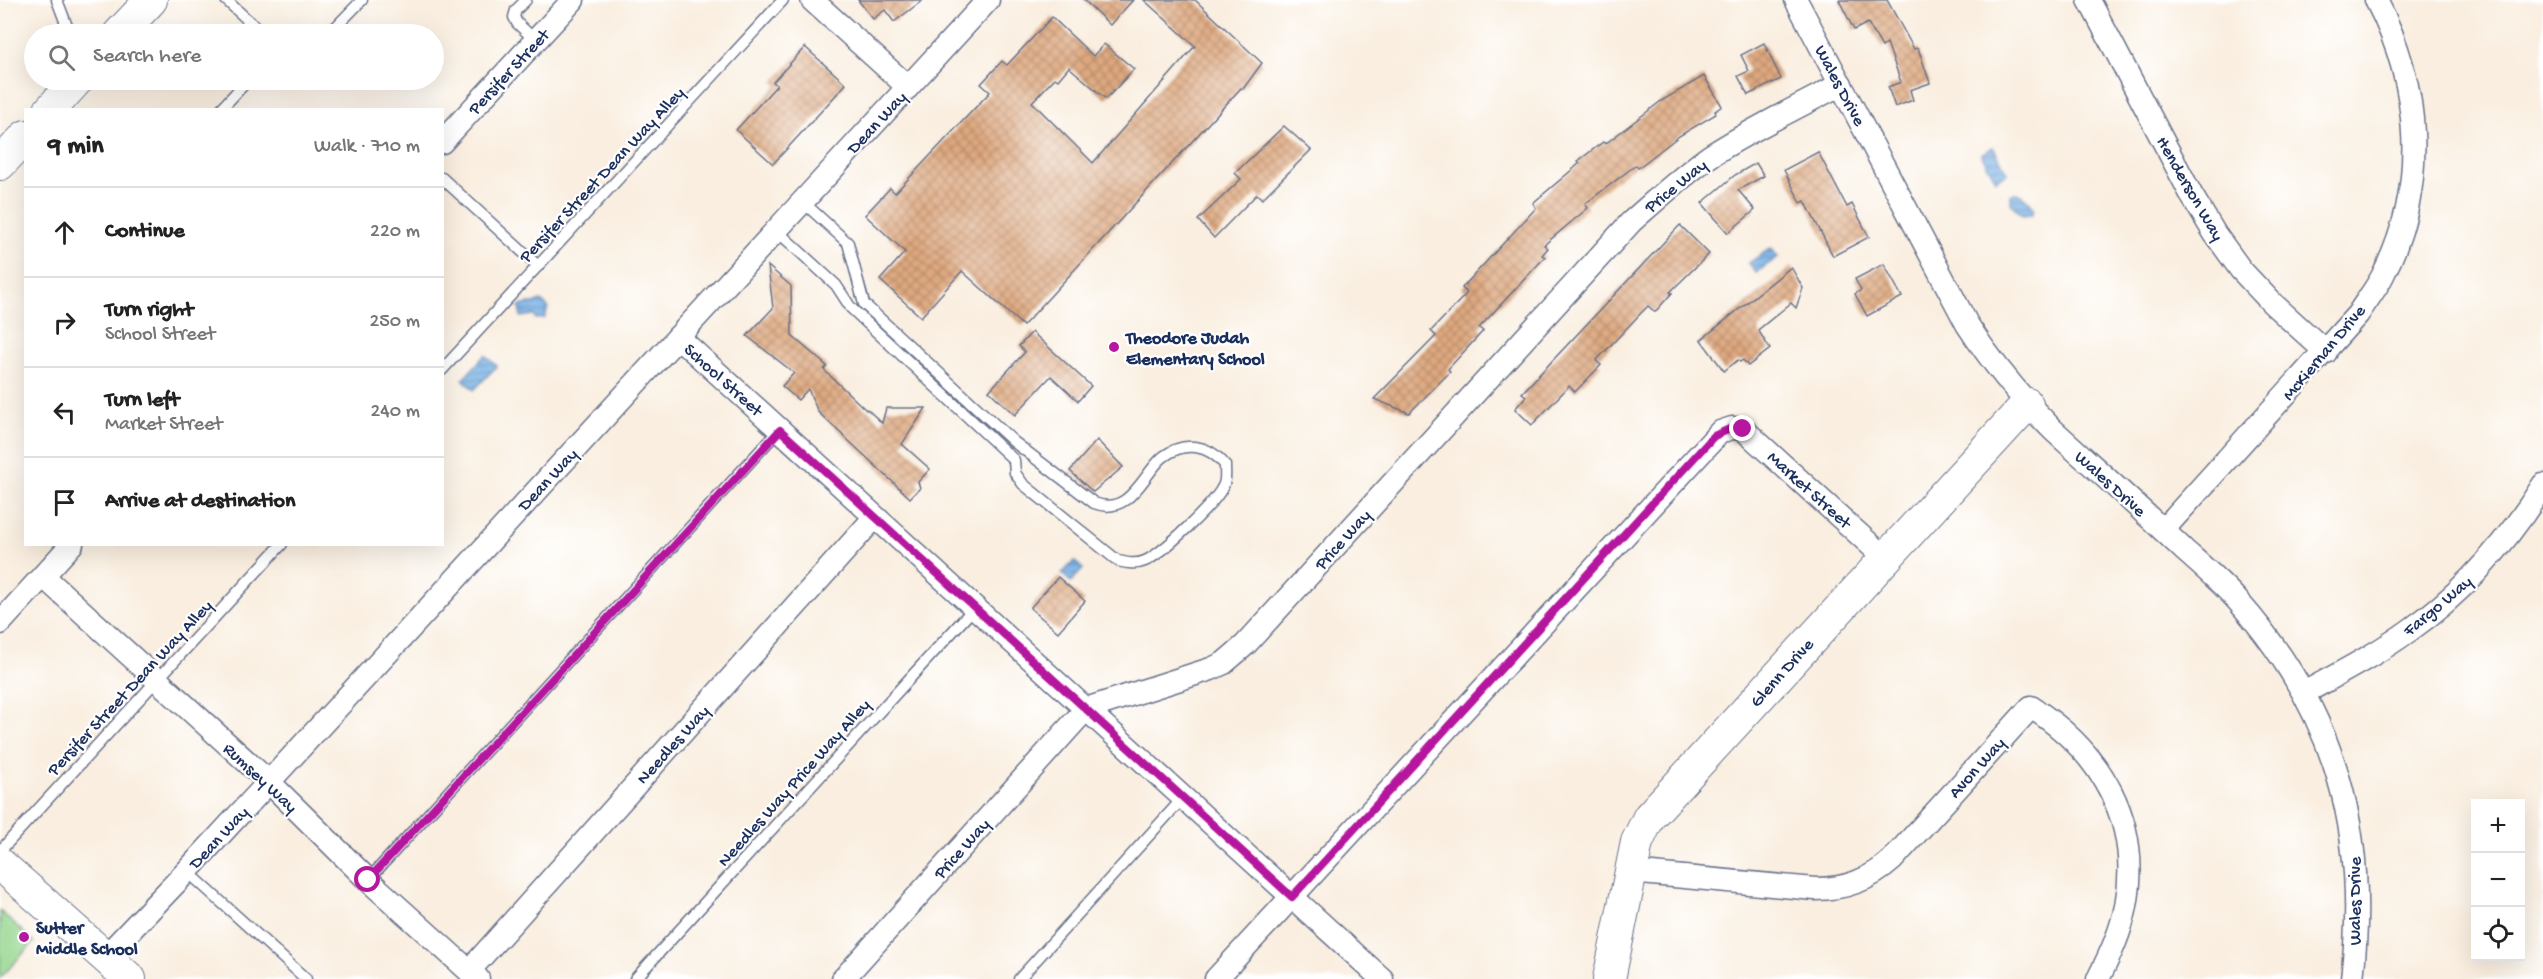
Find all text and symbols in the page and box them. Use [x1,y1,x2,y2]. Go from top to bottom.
search box [24,24,444,90]
street label: Persifer Street [464,24,556,121]
icon: search [45,41,78,74]
street label: Wales Drive [1809,42,1869,131]
text: Search here [93,44,201,70]
street label: Persifer Street Dean Way Alley [515,83,690,269]
street label: Dean Way [843,88,912,160]
text: 9 min [48,132,104,163]
street label: Henderson Way [2150,133,2227,245]
text: Walk · 710 m [314,136,420,159]
street label: Price Way [1640,155,1712,219]
icon: ahead [48,216,81,249]
text: Continue [105,219,185,245]
text: 220 m [370,221,420,244]
text: Turn right [105,298,193,324]
street label: McKiernan Drive [2279,301,2372,406]
icon: right [48,306,81,339]
text: 250 m [369,311,420,334]
text: School Street [105,324,215,347]
place label: Theodore Judah Elementary School [1124,329,1265,371]
street label: School Street [678,340,767,423]
marker: Theodore Judah Elementary School [1107,340,1121,354]
text: Turn left [105,388,179,414]
icon: left [48,396,81,429]
text: 240 m [370,401,420,424]
text: Market Street [105,414,223,437]
route end [1729,415,1755,441]
street label: Dean Way [514,445,583,517]
street label: Wales Drive [2069,447,2150,523]
street label: Market Street [1762,448,1856,535]
icon: arrive [48,486,81,519]
text: Arrive at destination [105,489,295,515]
street label: Price Way [1311,506,1377,576]
street label: Fargo Way [2399,572,2477,642]
street label: Persifer Street Dean Way Alley [43,596,218,782]
street label: Glenn Drive [1747,634,1820,712]
street label: Needles Way Price Way Alley [714,695,876,872]
street label: Needles Way [633,702,715,790]
street label: Avon Way [1945,734,2011,804]
street label: Rumsey Way [218,739,301,819]
map controls [2471,799,2525,961]
button: + [2471,799,2525,853]
street label: Dean Way [185,803,254,875]
street label: Price Way [930,815,996,885]
button: − [2471,853,2525,907]
street label: Wales Drive [2346,856,2367,945]
route start [354,866,380,892]
button: locate [2471,907,2525,961]
place label: Sutter Middle School [36,919,138,961]
marker: Sutter Middle School [17,930,31,944]

